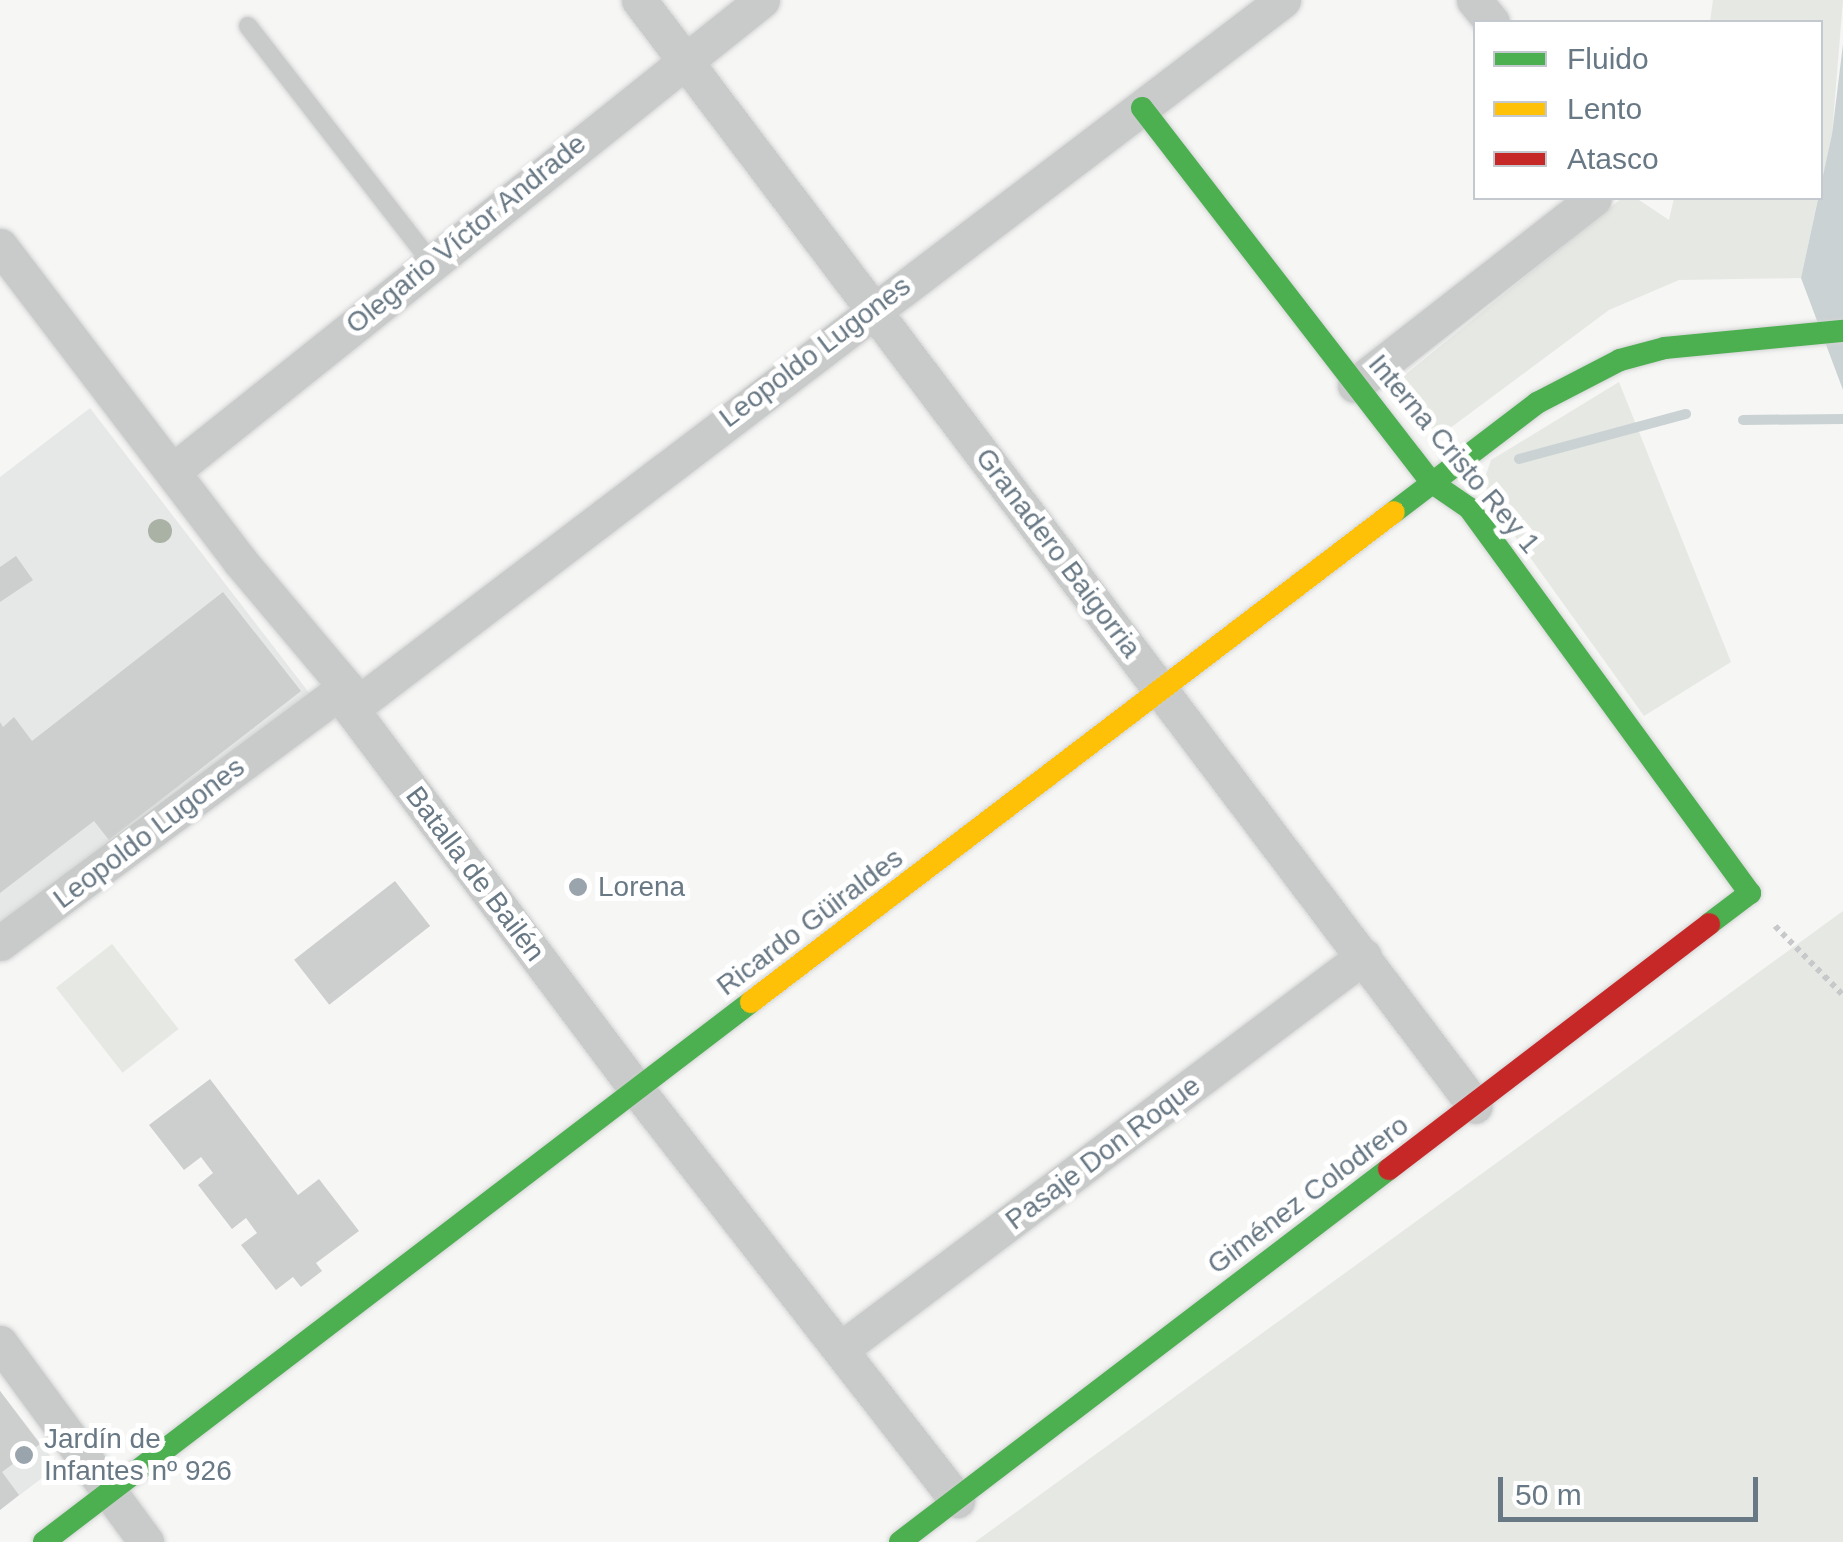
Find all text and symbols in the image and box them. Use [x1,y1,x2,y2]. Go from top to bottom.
legend [1473,20,1823,200]
text: Fluido [1567,42,1649,75]
text: Lento [1567,92,1642,125]
street label: Olegario Víctor Andrade [339,126,593,342]
text: Atasco [1567,142,1659,175]
street label: Leopoldo Lugones [713,269,917,435]
street label: Interna Cristo Rey 1 [1361,348,1547,560]
street label: Granadero Baigorria [968,442,1148,664]
street label: Leopoldo Lugones [47,750,251,916]
street label: Batalla de Bailén [398,780,552,968]
street label: Ricardo Güiraldes [710,841,910,1003]
place label: Lorena [598,870,685,904]
marker: Lorena [567,876,589,898]
street label: Pasaje Don Roque [999,1069,1207,1237]
street label: Giménez Colodrero [1201,1109,1415,1281]
place label: Jardín de Infantes nº 926 [44,1422,232,1488]
marker: Jardín de Infantes nº 926 [13,1444,35,1466]
scale bar [1503,1457,1763,1519]
text: 50 m [1515,1478,1582,1511]

